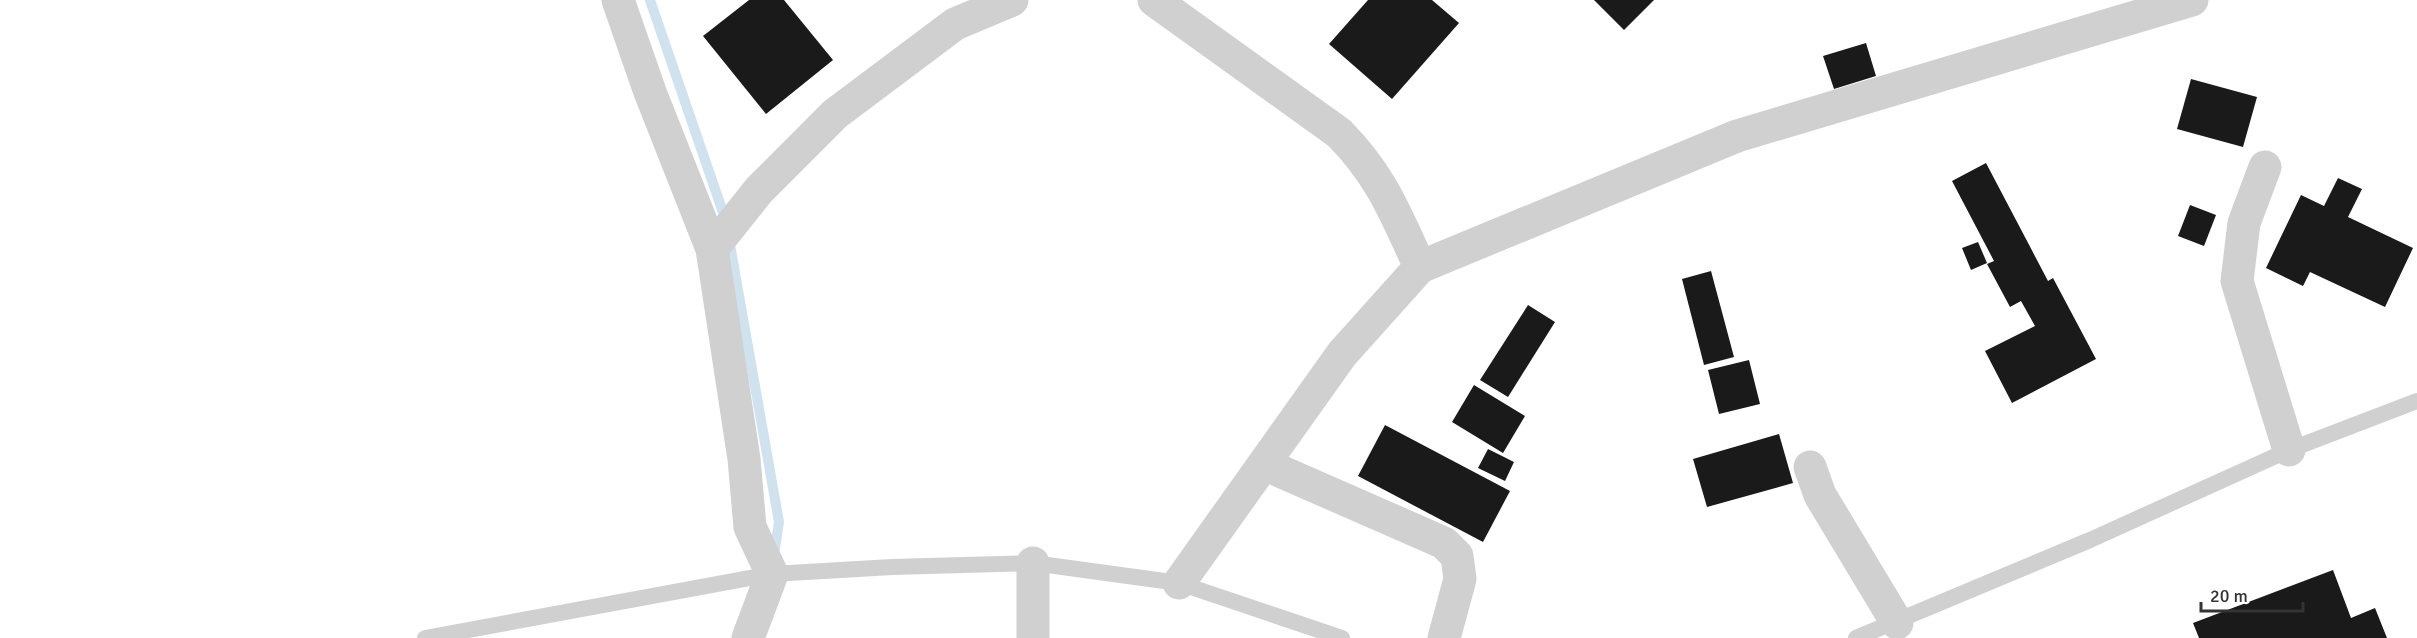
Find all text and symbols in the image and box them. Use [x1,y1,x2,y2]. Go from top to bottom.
scale bar [2201,575,2303,613]
text: 20 m [2210,585,2248,607]

